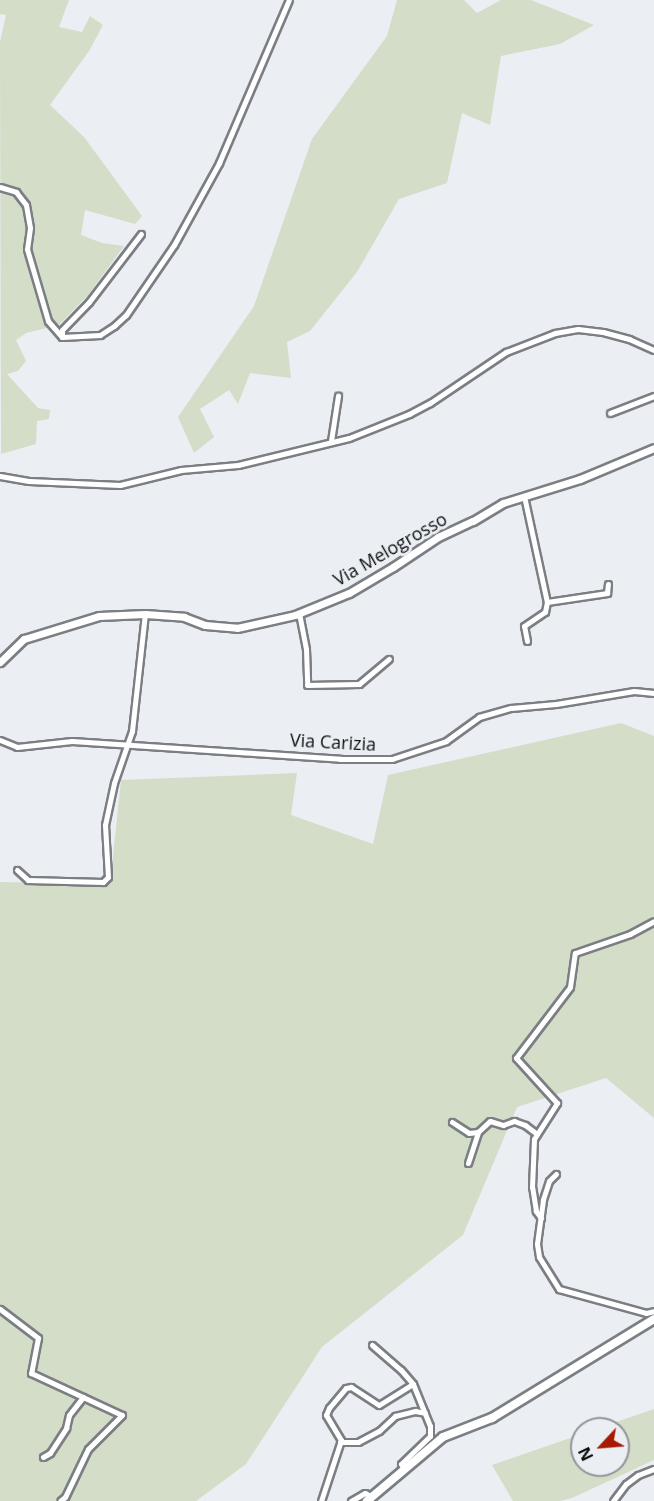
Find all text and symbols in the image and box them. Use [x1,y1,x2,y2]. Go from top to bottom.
street label: Via Melogrosso [329,508,451,590]
street label: Via Carizia [289,729,377,755]
north arrow [570,1417,630,1477]
text: N [573,1443,598,1465]

